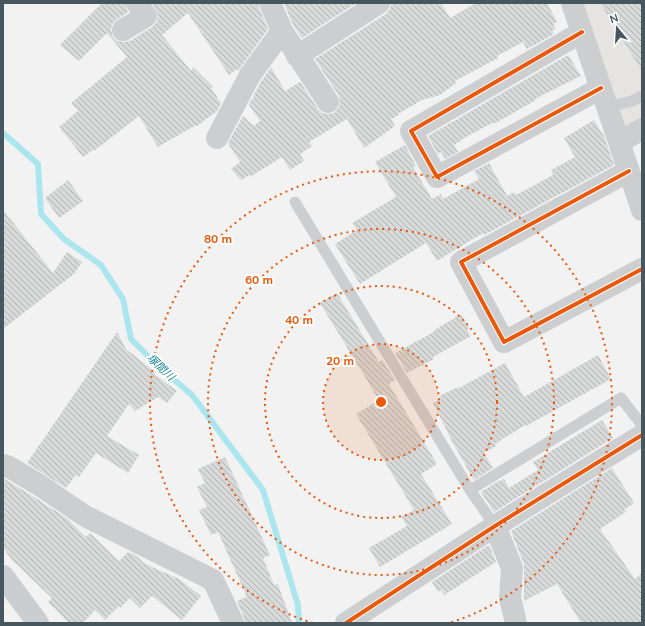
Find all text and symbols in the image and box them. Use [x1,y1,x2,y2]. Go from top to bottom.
north arrow [597,8,637,48]
text: N [608,11,620,27]
text: 80 m [204,231,232,247]
text: 60 m [245,272,273,288]
text: 40 m [285,312,313,328]
water label: 塚間川 [143,351,179,385]
text: 20 m [326,353,354,369]
centre of rings [374,395,388,409]

